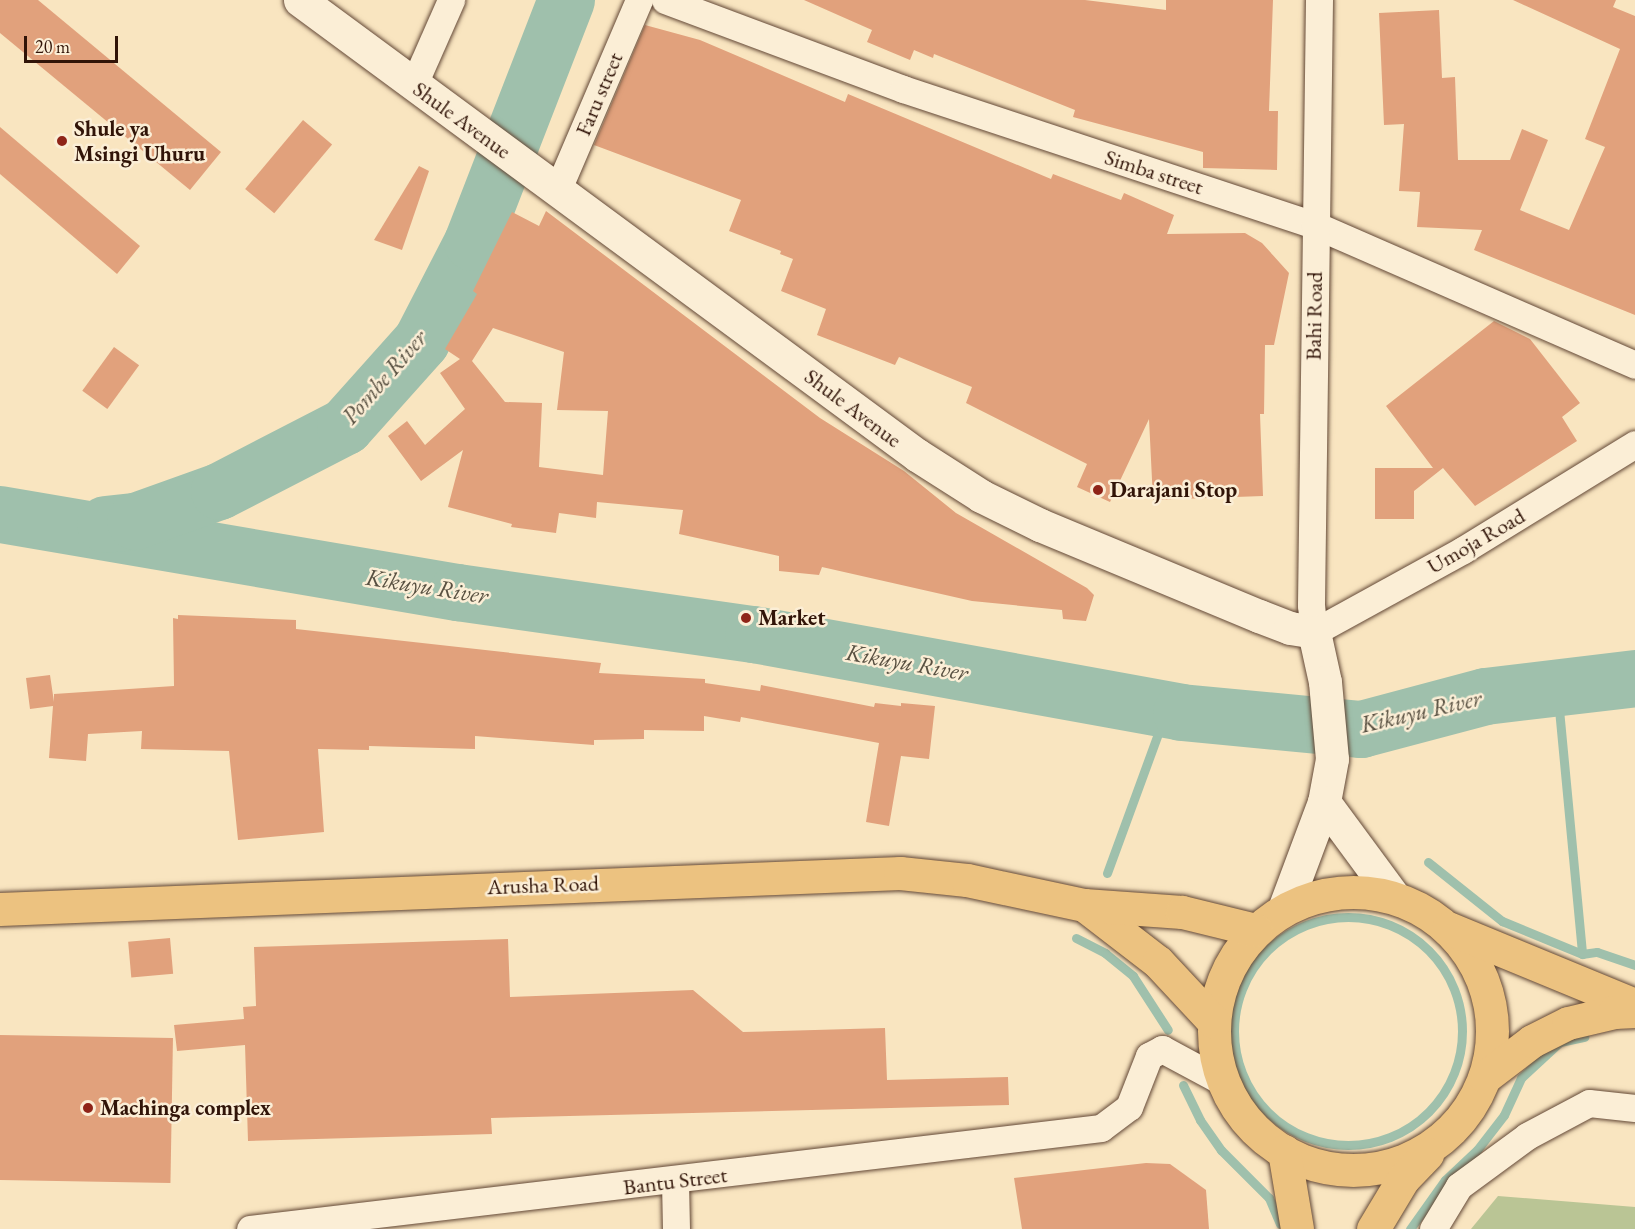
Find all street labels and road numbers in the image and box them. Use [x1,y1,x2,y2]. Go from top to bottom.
street label: Faru street [570,48,628,140]
street label: Shule Avenue [408,76,516,164]
street label: Simba street [1101,144,1207,200]
street label: Bahi Road [1300,271,1328,361]
street label: Shule Avenue [799,363,907,453]
street label: Umoja Road [1422,502,1530,580]
street label: Arusha Road [487,870,599,900]
street label: Bantu Street [622,1162,728,1200]

